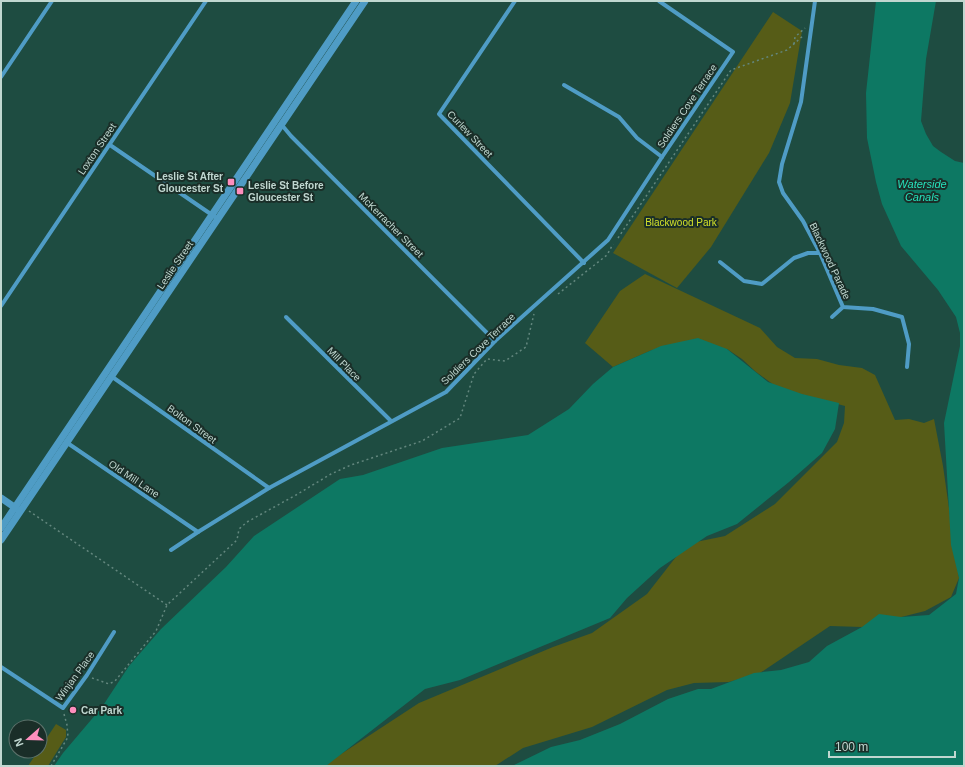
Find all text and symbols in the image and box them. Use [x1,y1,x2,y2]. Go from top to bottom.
street label: Soldiers Cove Terrace [655,62,719,150]
street label: Curlew Street [445,108,495,160]
street label: Loxton Street [76,121,118,177]
place label: Leslie St After Gloucester St [156,171,224,194]
marker: Leslie St After Gloucester St [226,177,236,187]
water label: Waterside Canals [897,178,947,203]
place label: Leslie St Before Gloucester St [248,180,324,203]
marker: Leslie St Before Gloucester St [235,186,245,196]
street label: McKerracher Street [356,190,426,260]
park label: Blackwood Park [645,217,718,228]
street label: Blackwood Parade [807,221,853,302]
street label: Leslie Street [155,239,195,291]
street label: Soldiers Cove Terrace [439,311,517,387]
street label: Mill Place [325,345,363,383]
street label: Bolton Street [165,403,219,446]
street label: Old Mill Lane [107,458,162,500]
street label: Winjan Place [53,649,97,703]
marker: Car Park [68,705,78,715]
place label: Car Park [81,705,123,716]
north arrow [8,719,48,759]
scale bar [829,733,955,759]
text: N [12,737,26,748]
text: 100 m [835,740,868,754]

